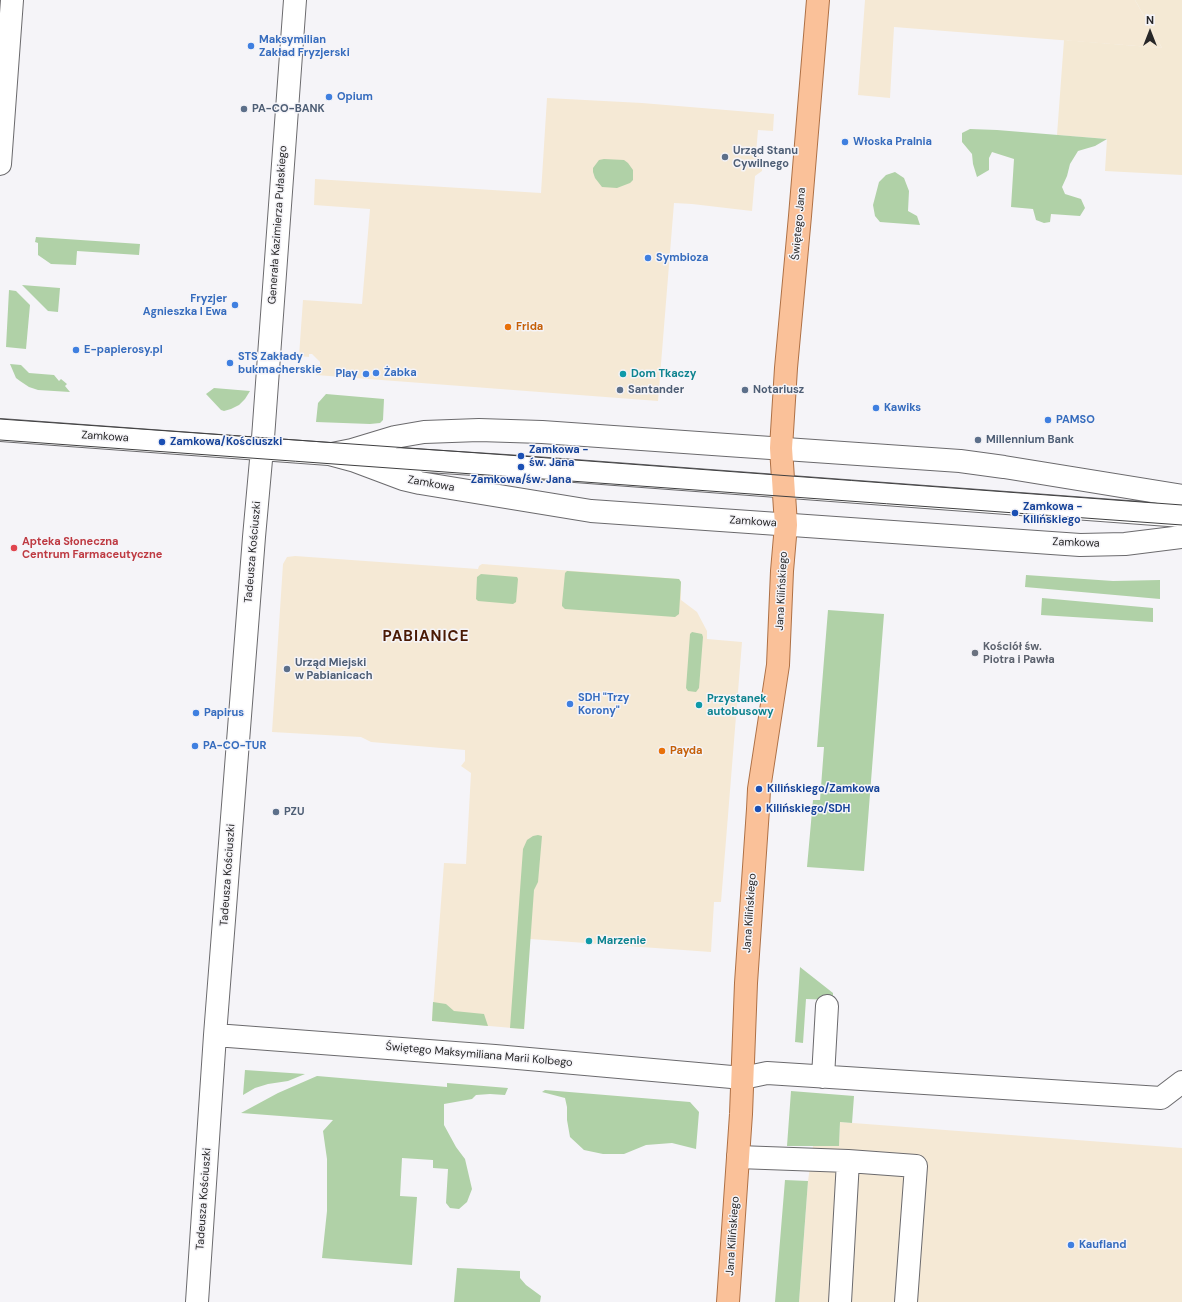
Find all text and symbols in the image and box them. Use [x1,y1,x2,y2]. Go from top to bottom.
north arrow [1130,12,1170,52]
text: N [1146,13,1154,27]
place label: Maksymilian Zakład Fryzjerski [259,33,350,59]
marker: Maksymilian Zakład Fryzjerski [246,41,256,51]
place label: Opium [337,90,373,104]
marker: Opium [324,92,334,102]
place label: PA-CO-BANK [252,102,325,116]
marker: PA-CO-BANK [239,104,249,114]
place label: Włoska Pralnia [853,135,932,149]
marker: Włoska Pralnia [840,137,850,147]
place label: Urząd Stanu Cywilnego [733,144,798,170]
street label: Generała Kazimierza Pułaskiego [266,145,290,305]
marker: Urząd Stanu Cywilnego [720,152,730,162]
street label: Świętego Jana [789,187,809,261]
place label: Symbioza [656,251,708,265]
marker: Symbioza [643,253,653,263]
place label: Fryzjer Agnieszka I Ewa [143,292,227,318]
marker: Fryzjer Agnieszka I Ewa [230,300,240,310]
place label: Frida [516,320,543,334]
marker: Frida [503,322,513,332]
place label: E-papierosy.pl [84,343,163,357]
marker: E-papierosy.pl [71,345,81,355]
place label: STS Zakłady bukmacherskie [238,350,322,376]
marker: STS Zakłady bukmacherskie [225,358,235,368]
place label: Żabka [384,366,417,380]
place label: Play [335,367,358,381]
place label: Dom Tkaczy [631,367,696,381]
marker: Żabka [371,368,381,378]
marker: Play [361,369,371,379]
marker: Dom Tkaczy [618,369,628,379]
place label: Santander [628,383,684,397]
place label: Notariusz [753,383,804,397]
marker: Santander [615,385,625,395]
marker: Notariusz [740,385,750,395]
place label: Kawiks [884,401,921,415]
marker: Kawiks [871,403,881,413]
place label: PAMSO [1056,413,1095,427]
marker: PAMSO [1043,415,1053,425]
street label: Zamkowa [81,429,129,445]
place label: Millennium Bank [986,433,1074,447]
place label: Zamkowa/Kościuszki [170,435,282,449]
marker: Millennium Bank [973,435,983,445]
marker: Zamkowa/Kościuszki [157,437,167,447]
place label: Zamkowa - św. Jana [529,443,589,469]
marker: Zamkowa - św. Jana [516,451,526,461]
marker: Zamkowa/św. Jana [516,462,526,472]
street label: Zamkowa [407,473,455,495]
place label: Zamkowa/św. Jana [471,473,571,487]
street label: Tadeusza Kościuszki [242,500,264,604]
place label: Zamkowa - Kilińskiego [1023,500,1083,526]
marker: Zamkowa - Kilińskiego [1010,508,1020,518]
street label: Zamkowa [729,514,777,530]
place label: Apteka Słoneczna Centrum Farmaceutyczne [22,535,162,561]
street label: Zamkowa [1052,536,1100,550]
marker: Apteka Słoneczna Centrum Farmaceutyczne [9,543,19,553]
street label: Jana Kilińskiego [773,551,791,631]
district label: PABIANICE [383,628,469,646]
place label: Kościół św. Piotra i Pawła [983,640,1055,666]
marker: Kościół św. Piotra i Pawła [970,648,980,658]
place label: Urząd Miejski w Pabianicach [295,656,373,682]
marker: Urząd Miejski w Pabianicach [282,664,292,674]
place label: SDH "Trzy Korony" [578,691,629,717]
place label: Przystanek autobusowy [707,692,774,718]
marker: SDH "Trzy Korony" [565,699,575,709]
marker: Przystanek autobusowy [694,700,704,710]
place label: Papirus [204,706,244,720]
marker: Papirus [191,708,201,718]
place label: PA-CO-TUR [203,739,266,753]
marker: PA-CO-TUR [190,741,200,751]
place label: Payda [670,744,702,758]
marker: Payda [657,746,667,756]
place label: Kilińskiego/Zamkowa [767,782,880,796]
marker: Kilińskiego/Zamkowa [754,784,764,794]
place label: Kilińskiego/SDH [766,802,850,816]
marker: Kilińskiego/SDH [753,804,763,814]
place label: PZU [284,805,304,819]
marker: PZU [271,807,281,817]
street label: Tadeusza Kościuszki [218,823,238,927]
street label: Jana Kilińskiego [741,873,759,953]
place label: Marzenie [597,934,646,948]
marker: Marzenie [584,936,594,946]
street label: Świętego Maksymiliana Marii Kolbego [385,1040,573,1070]
street label: Tadeusza Kościuszki [194,1147,214,1251]
street label: Jana Kilińskiego [724,1196,742,1276]
place label: Kaufland [1079,1238,1126,1252]
marker: Kaufland [1066,1240,1076,1250]

